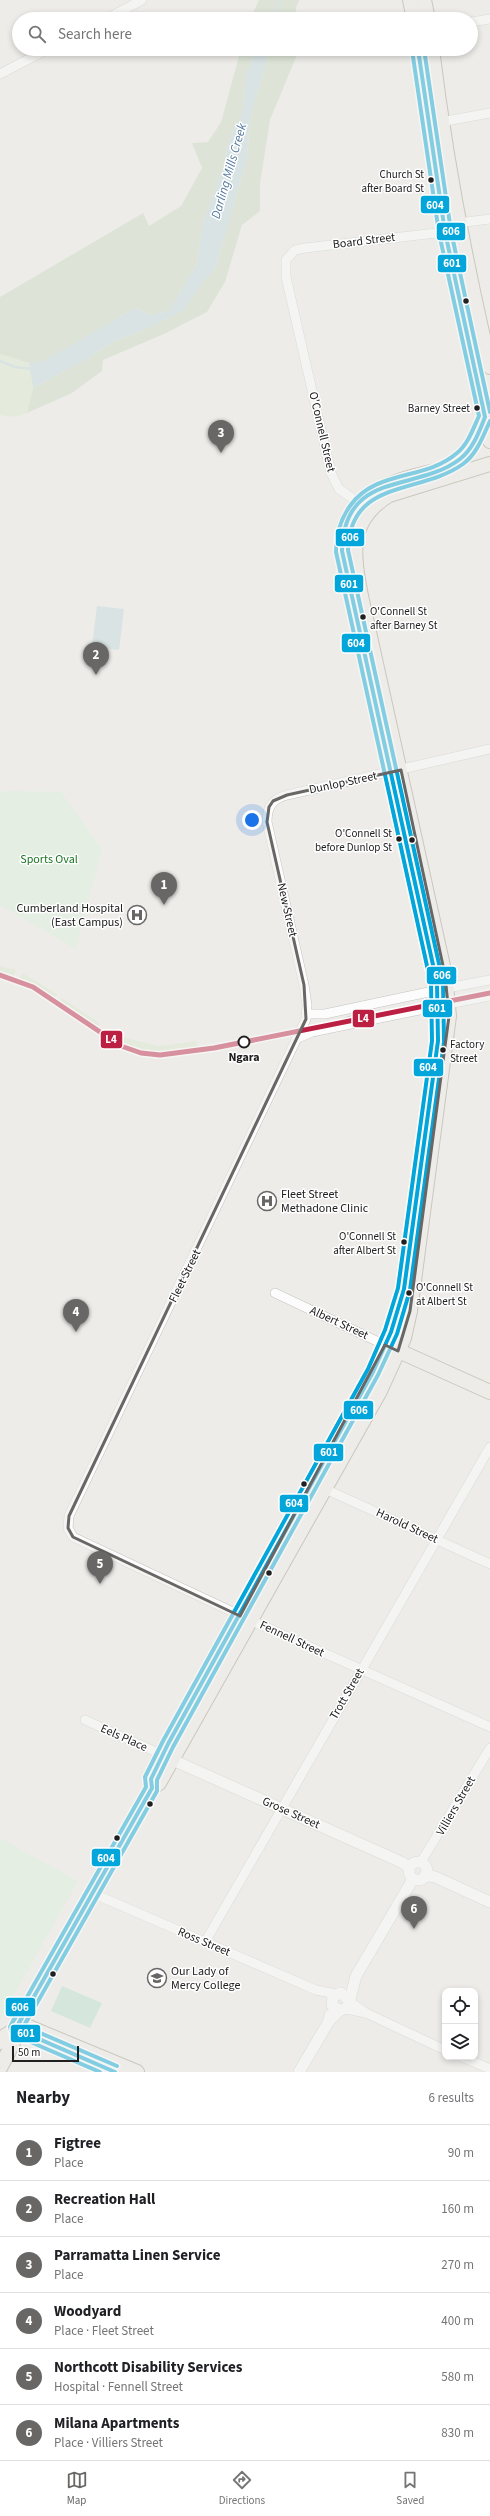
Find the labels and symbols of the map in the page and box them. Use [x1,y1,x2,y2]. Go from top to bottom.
water label: Darling Mills Creek [207,120,251,221]
place label: Church St after Board St [361,167,424,196]
marker: Church St after Board St [426,175,436,185]
line badge: 604 [420,195,450,214]
text: 604 [426,198,444,213]
line badge: 606 [436,222,466,241]
text: 606 [442,224,460,239]
street label: Board Street [332,229,396,253]
line badge: 601 [437,254,467,273]
text: 601 [443,256,461,271]
unlabelled marker [461,296,471,306]
street label: O'Connell Street [304,390,340,474]
place label: Barney Street [408,401,470,416]
marker: Barney Street [472,403,482,413]
pin: 3 [208,420,234,453]
line badge: 606 [335,528,365,547]
text: 606 [341,530,359,545]
line badge: 601 [334,574,364,593]
text: 601 [340,577,358,592]
place label: O'Connell St after Barney St [370,604,438,633]
marker: O'Connell St after Barney St [358,612,368,622]
line badge: 604 [341,633,371,653]
text: 604 [347,636,365,651]
pin: 2 [83,642,109,675]
street label: Dunlop Street [307,767,379,799]
your location [242,810,262,830]
place label: O'Connell St before Dunlop St [315,826,392,855]
marker: O'Connell St before Dunlop St [394,834,404,844]
unlabelled marker [407,835,417,845]
park label: Sports Oval [20,851,78,868]
pin: 1 [151,872,177,905]
street label: New Street [273,881,301,939]
place label: Cumberland Hospital (East Campus) [16,900,123,931]
hospital icon: Cumberland Hospital (East Campus) [126,904,148,926]
line badge: 606 [426,966,457,985]
text: 606 [433,968,451,983]
line badge: 601 [422,999,453,1018]
text: 601 [428,1001,446,1016]
line badge: L4 [352,1009,375,1028]
text: L4 [357,1011,369,1026]
line badge: L4 [100,1030,123,1049]
text: L4 [105,1032,117,1047]
marker: Ngara [237,1035,251,1049]
place label: Factory Street [450,1037,484,1066]
marker: Factory Street [438,1045,448,1055]
place label: Ngara [228,1049,260,1066]
line badge: 604 [413,1058,444,1077]
text: 604 [419,1060,437,1075]
place label: Fleet Street Methadone Clinic [281,1186,369,1217]
hospital icon: Fleet Street Methadone Clinic [256,1190,278,1212]
place label: O'Connell St after Albert St [333,1229,396,1258]
marker: O'Connell St after Albert St [399,1237,409,1247]
street label: Fleet Street [165,1247,205,1305]
place label: O'Connell St at Albert St [416,1280,473,1309]
marker: O'Connell St at Albert St [404,1288,414,1298]
pin: 4 [63,1299,89,1332]
street label: Albert Street [307,1302,371,1344]
line badge: 606 [343,1400,374,1420]
text: 606 [350,1403,368,1418]
line badge: 601 [313,1443,344,1462]
text: 601 [320,1445,338,1460]
unlabelled marker [299,1479,309,1489]
line badge: 604 [279,1494,309,1513]
text: 604 [285,1496,303,1511]
street label: Harold Street [373,1504,441,1548]
pin: 5 [87,1551,113,1584]
unlabelled marker [264,1568,274,1578]
street label: Fennell Street [257,1617,327,1661]
street label: Trott Street [325,1665,369,1723]
street label: Eels Place [98,1720,150,1756]
street label: Villiers Street [432,1773,480,1839]
street label: Grose Street [260,1793,322,1833]
unlabelled marker [145,1799,155,1809]
unlabelled marker [112,1833,122,1843]
line badge: 604 [91,1848,121,1867]
text: 604 [97,1851,115,1866]
pin: 6 [401,1896,427,1929]
street label: Ross Street [175,1923,233,1961]
place label: Our Lady of Mercy College [171,1963,240,1994]
school or university icon: Our Lady of Mercy College [146,1967,168,1989]
unlabelled marker [48,1969,58,1979]
line badge: 606 [5,1997,36,2017]
text: 606 [11,2000,29,2015]
line badge: 601 [10,2024,41,2043]
text: 601 [17,2026,35,2041]
scale bar [12,2044,79,2063]

